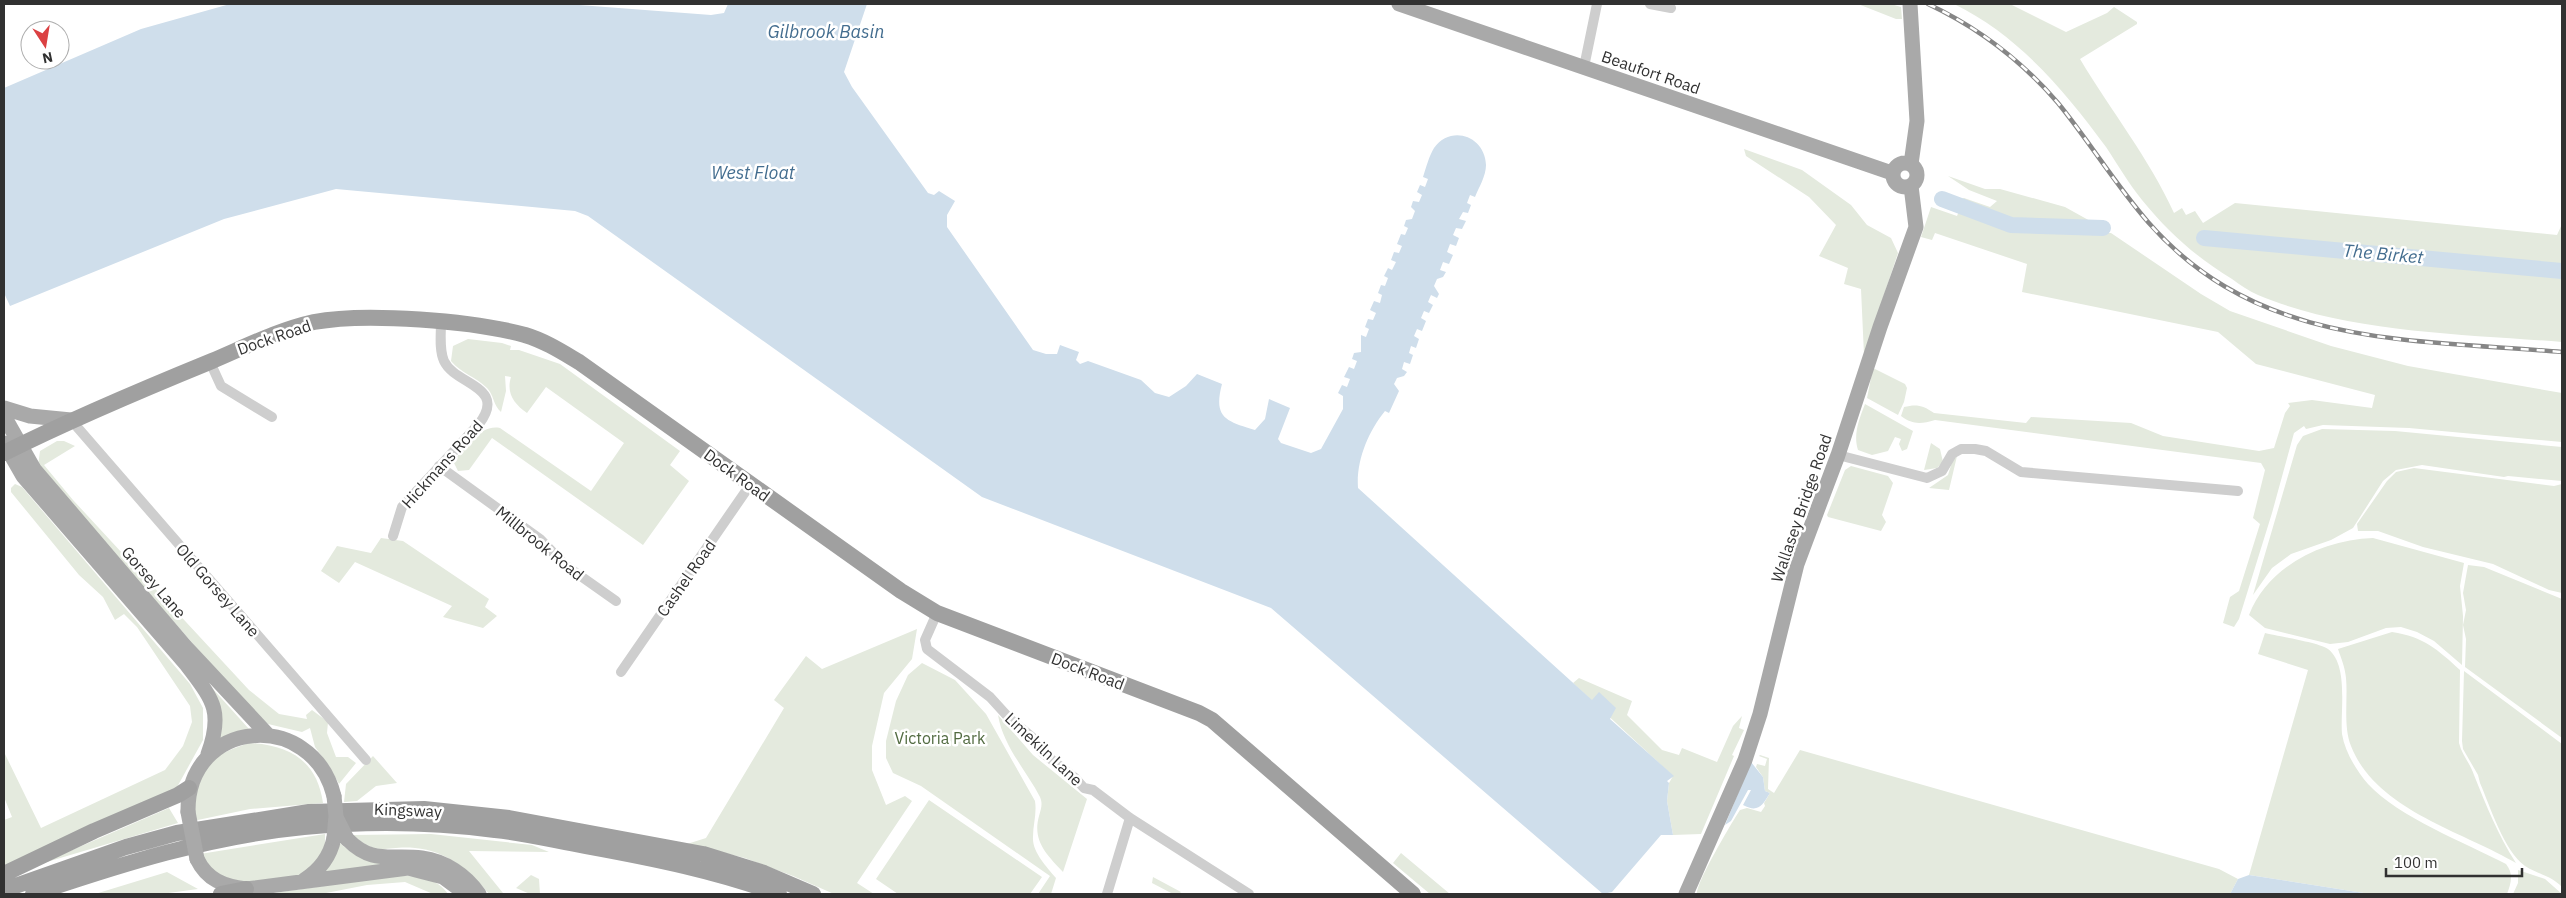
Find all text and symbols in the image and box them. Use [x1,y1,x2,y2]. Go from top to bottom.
north arrow [20,20,70,70]
water label: Gilbrook Basin [768,20,884,43]
street label: Beaufort Road [1599,46,1703,98]
text: N [41,48,55,68]
water label: West Float [711,161,796,184]
water label: The Birket [2342,239,2425,269]
street label: Dock Road [234,315,314,359]
street label: Hickmans Road [397,416,487,512]
street label: Wallasey Bridge Road [1766,431,1836,585]
street label: Dock Road [700,444,774,506]
street label: Millbrook Road [492,501,588,585]
street label: Cashel Road [652,536,720,620]
street label: Old Gorsey Lane [172,539,264,641]
street label: Gorsey Lane [117,542,191,622]
street label: Dock Road [1049,648,1127,694]
street label: Limekiln Lane [1001,708,1087,790]
park label: Victoria Park [895,728,986,748]
street label: Kingsway [374,799,442,821]
scale bar [2386,846,2522,878]
text: 100 m [2394,853,2438,872]

